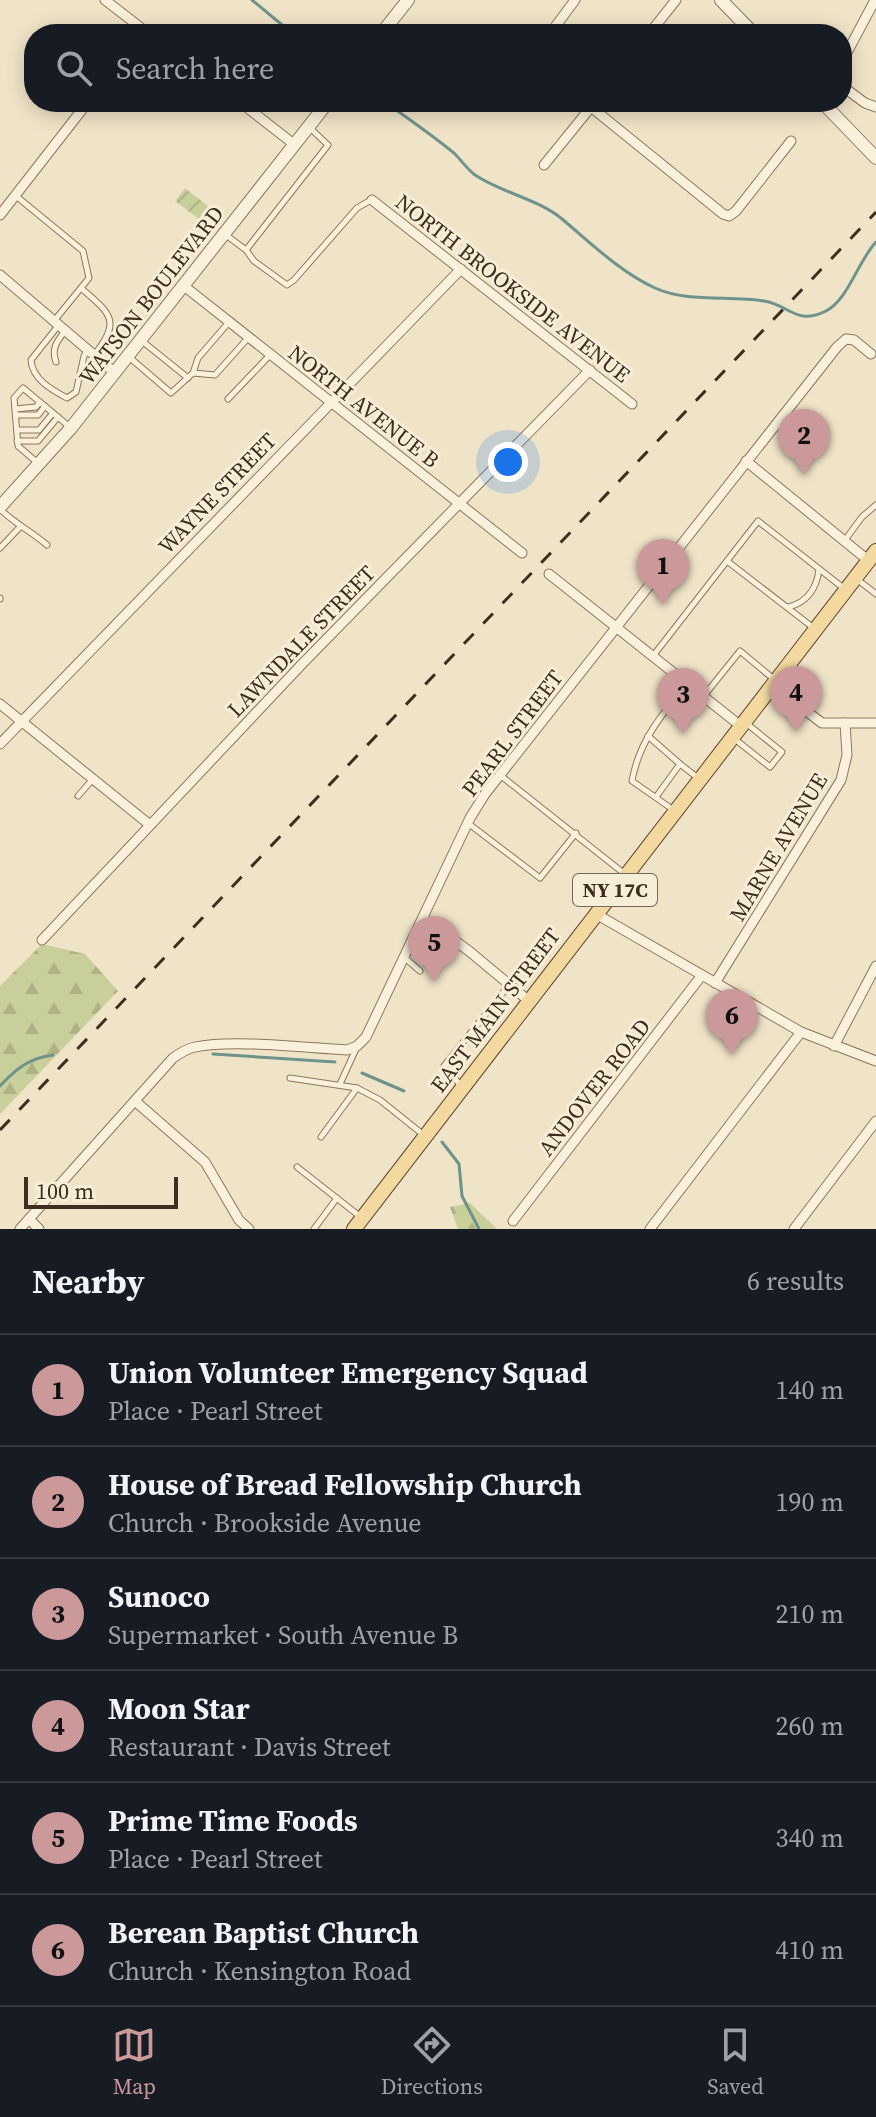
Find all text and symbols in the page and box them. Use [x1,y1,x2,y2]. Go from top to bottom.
search box [24,24,852,112]
icon: search [52,46,96,90]
text: Search here [116,48,274,89]
street label: NORTH BROOKSIDE AVENUE [389,187,637,389]
street label: WATSON BOULEVARD [72,199,230,391]
street label: NORTH AVENUE B [282,338,446,474]
pin: 2 [778,409,830,475]
street label: WAYNE STREET [151,426,283,560]
your location [488,442,528,482]
pin: 1 [637,539,689,605]
street label: LAWNDALE STREET [221,558,381,724]
street label: PEARL STREET [454,664,570,802]
pin: 4 [770,666,822,732]
pin: 3 [657,668,709,734]
street label: MARNE AVENUE [722,767,834,927]
road number: NY 17C [573,874,657,906]
pin: 5 [408,916,460,982]
street label: EAST MAIN STREET [423,921,567,1099]
pin: 6 [706,989,758,1055]
street label: ANDOVER ROAD [531,1012,657,1162]
scale bar [24,1173,178,1209]
text: 100 m [36,1176,94,1206]
text: Nearby [32,1258,145,1304]
text: 6 results [747,1263,844,1299]
text: Union Volunteer Emergency Squad [108,1352,588,1393]
text: 1 [51,1372,65,1408]
text: 140 m [776,1372,844,1408]
text: Place · Pearl Street [108,1393,323,1429]
text: House of Bread Fellowship Church [108,1464,582,1505]
text: 2 [51,1484,65,1520]
text: 190 m [776,1484,844,1520]
text: Church · Brookside Avenue [108,1505,422,1541]
text: Sunoco [108,1576,210,1617]
text: 3 [51,1596,65,1632]
text: 210 m [776,1596,844,1632]
text: Supermarket · South Avenue B [108,1617,458,1653]
text: Moon Star [108,1688,250,1729]
text: 4 [51,1708,65,1744]
text: 260 m [776,1708,844,1744]
text: Restaurant · Davis Street [108,1729,390,1765]
text: Prime Time Foods [108,1800,358,1841]
text: 5 [51,1820,65,1856]
text: 340 m [776,1820,844,1856]
text: Place · Pearl Street [108,1841,323,1877]
text: Berean Baptist Church [108,1912,419,1953]
text: 6 [51,1932,65,1968]
text: 410 m [776,1932,844,1968]
text: Church · Kensington Road [108,1953,411,1989]
tab: Map [112,2023,156,2101]
tab: Directions [381,2023,483,2101]
tab: Saved [707,2023,764,2101]

